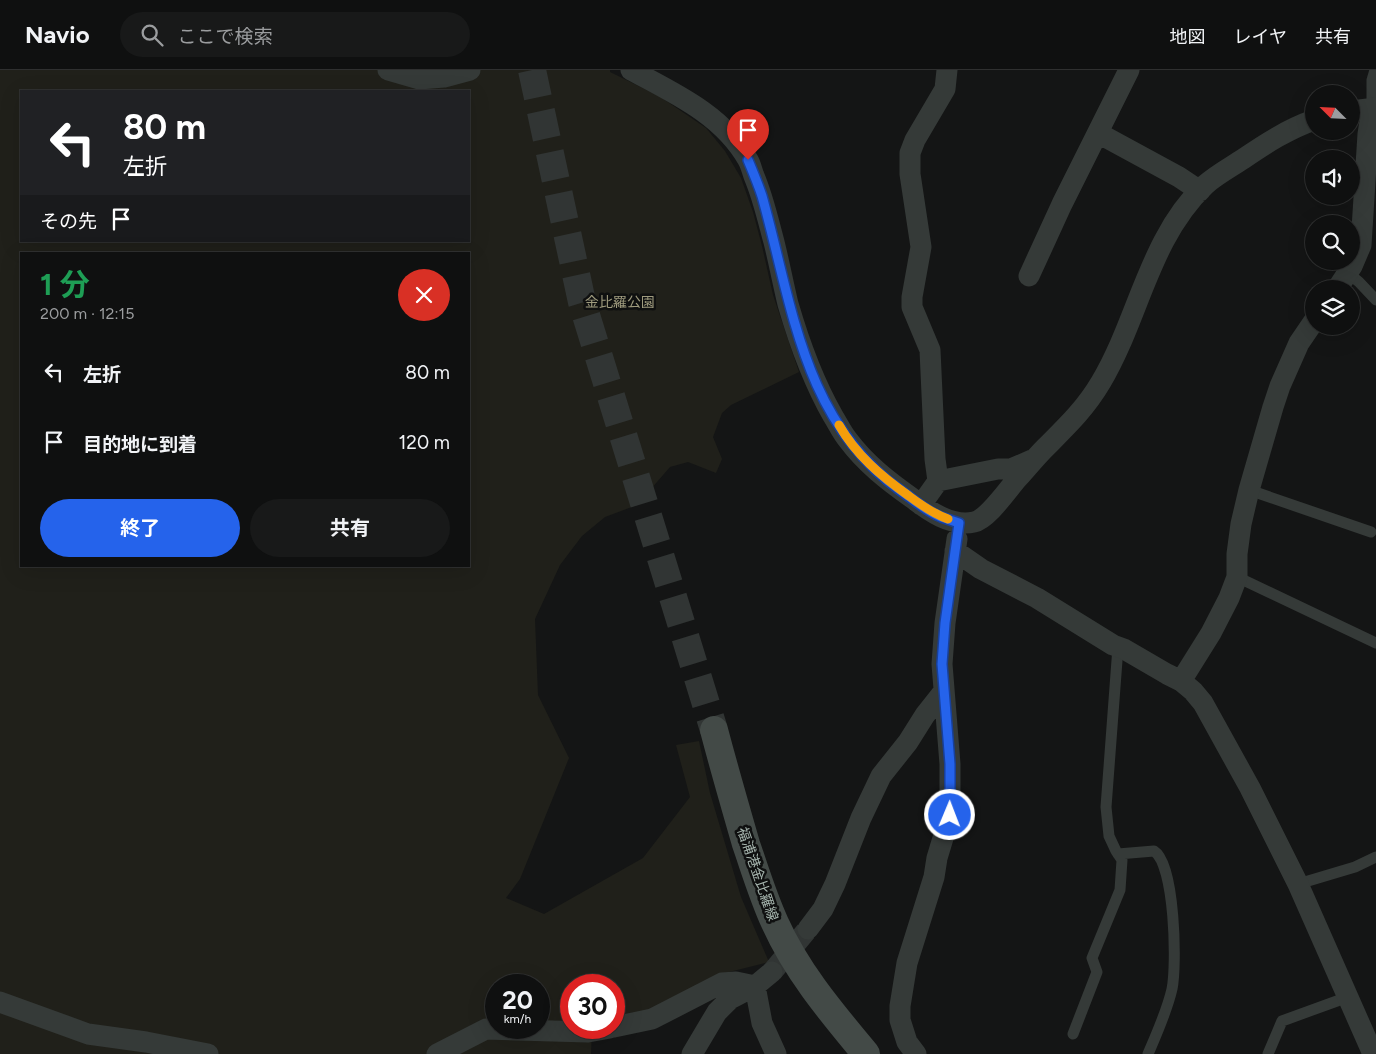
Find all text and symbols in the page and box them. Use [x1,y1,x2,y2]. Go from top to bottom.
search box [120,12,470,57]
text: Navio [25,20,90,49]
icon: search [138,21,166,49]
text: ここで検索 [178,25,273,48]
text: 地図 [1170,26,1206,48]
text: レイヤ [1234,26,1287,48]
text: 共有 [1315,26,1351,48]
north arrow [1305,85,1360,140]
map controls [1305,85,1360,335]
text: 80 m [123,106,206,148]
pin [727,109,769,160]
icon: left [40,110,105,175]
icon: arrive [734,116,762,144]
button: sound [1305,150,1360,205]
text: 左折 [123,153,167,180]
icon: arrive [107,205,135,233]
text: その先 [40,210,97,233]
button: search [1305,215,1360,270]
text: 1 分 [40,266,90,303]
button: close [398,269,450,321]
button: layers [1305,280,1360,335]
park label: 金比羅公園 [585,294,655,311]
text: 200 m · 12:15 [40,304,134,323]
icon: left [40,358,68,386]
text: 80 m [405,361,450,384]
text: 左折 [83,363,121,386]
icon: arrive [40,428,68,456]
text: 120 m [398,431,450,454]
text: 目的地に到着 [83,433,197,456]
button: 終了 [40,499,240,557]
button: 共有 [250,499,450,557]
position arrow [923,788,975,840]
street label: 福浦港金比羅線 [734,825,782,923]
speed limit sign: 30 [560,974,625,1039]
text: 20 [502,985,533,1015]
text: km/h [504,1012,531,1026]

